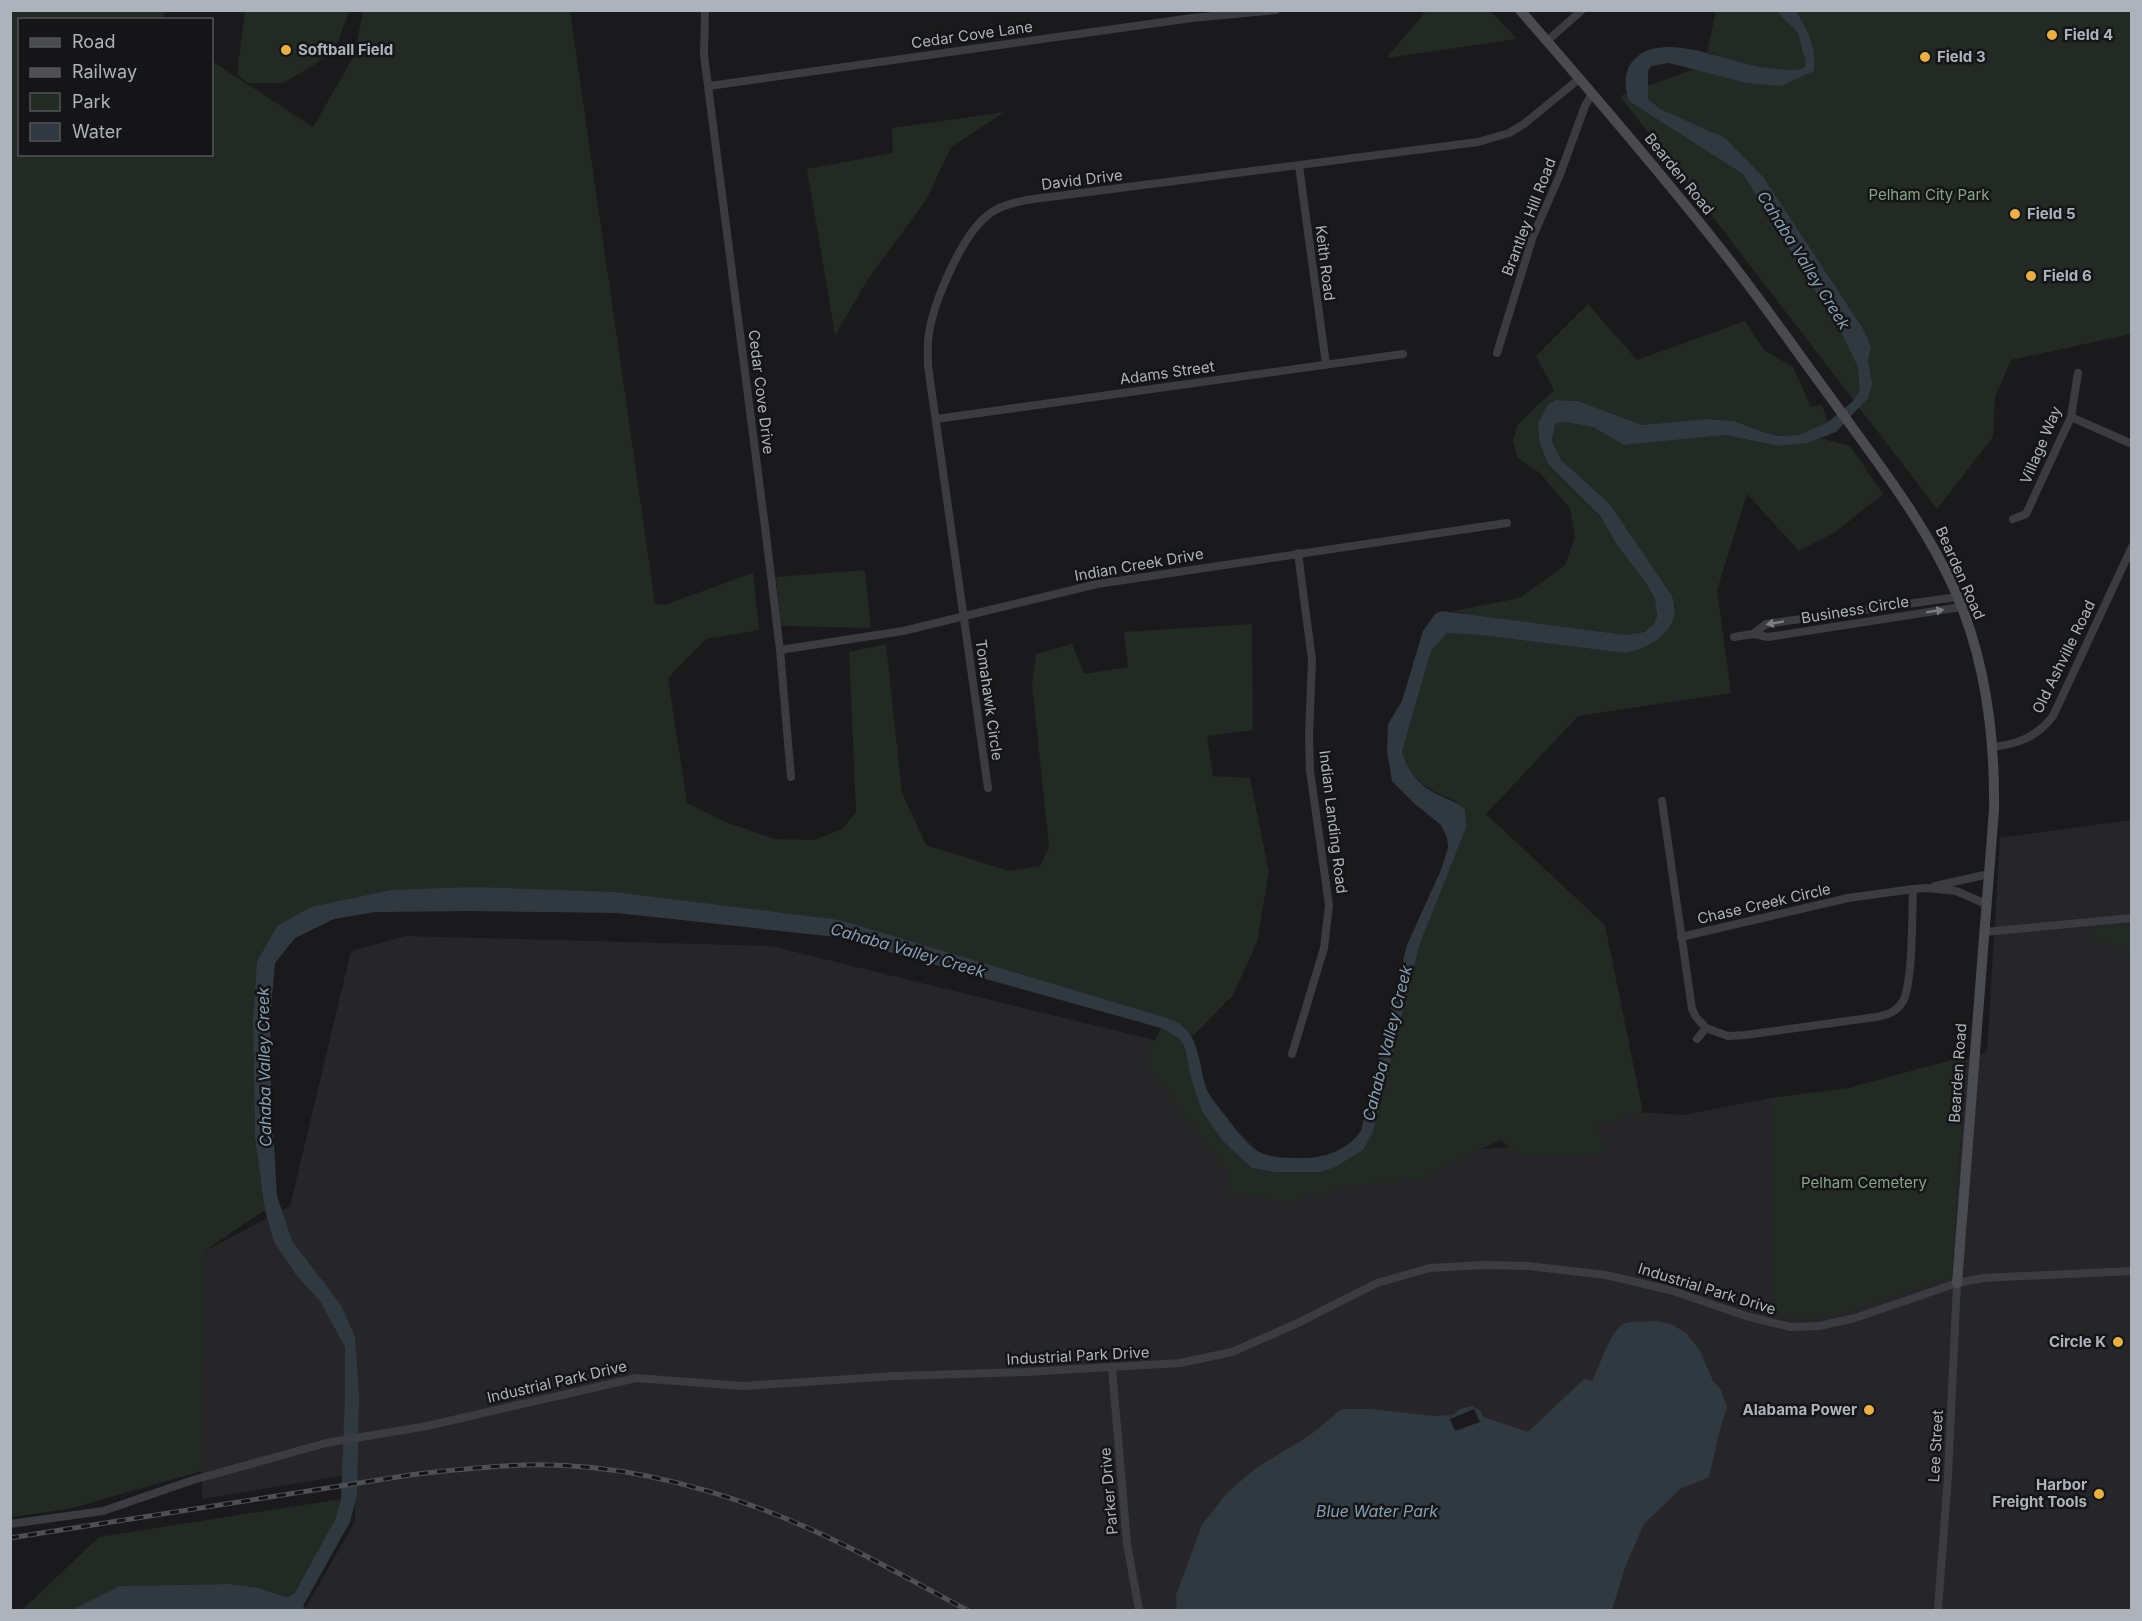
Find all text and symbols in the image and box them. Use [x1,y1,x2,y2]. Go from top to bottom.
street label: Cedar Cove Lane [910,17,1034,52]
legend [18,18,213,156]
place label: Field 4 [2064,25,2113,44]
marker: Field 4 [2045,28,2059,42]
text: Road [72,31,115,52]
place label: Softball Field [298,40,393,59]
marker: Softball Field [279,43,293,57]
place label: Field 3 [1937,47,1986,66]
marker: Field 3 [1918,50,1932,64]
text: Railway [72,61,137,82]
text: Park [72,91,111,112]
text: Water [72,121,122,142]
street label: Bearden Road [1641,129,1718,218]
street label: Brantley Hill Road [1497,155,1560,279]
street label: David Drive [1040,165,1124,194]
park label: Pelham City Park [1868,185,1990,204]
water label: Cahaba Valley Creek [1753,187,1855,333]
place label: Field 5 [2027,204,2075,223]
marker: Field 5 [2008,207,2022,221]
street label: Keith Road [1311,224,1340,302]
place label: Field 6 [2043,266,2092,285]
marker: Field 6 [2024,269,2038,283]
street label: Cedar Cove Drive [744,329,779,455]
street label: Adams Street [1118,356,1216,389]
street label: Village Way [2016,403,2066,486]
street label: Bearden Road [1931,523,1989,622]
street label: Indian Creek Drive [1073,544,1205,585]
street label: Business Circle [1800,592,1910,627]
street label: Old Ashville Road [2028,597,2099,717]
one-way arrow [1925,606,1944,615]
one-way arrow [1765,619,1784,628]
street label: Tomahawk Circle [972,638,1007,762]
street label: Indian Landing Road [1315,749,1352,895]
street label: Chase Creek Circle [1695,879,1832,928]
water label: Cahaba Valley Creek [828,918,988,982]
water label: Cahaba Valley Creek [1358,963,1416,1123]
water label: Cahaba Valley Creek [253,987,275,1147]
street label: Bearden Road [1945,1023,1970,1123]
park label: Pelham Cemetery [1801,1173,1928,1192]
street label: Industrial Park Drive [1636,1259,1778,1319]
place label: Circle K [2049,1332,2106,1351]
marker: Circle K [2111,1335,2125,1349]
street label: Industrial Park Drive [1006,1342,1150,1369]
street label: Industrial Park Drive [485,1356,629,1407]
place label: Alabama Power [1743,1400,1857,1419]
marker: Alabama Power [1862,1403,1876,1417]
street label: Lee Street [1924,1409,1947,1483]
street label: Parker Drive [1095,1447,1122,1536]
place label: Harbor Freight Tools [1992,1475,2087,1511]
marker: Harbor Freight Tools [2092,1487,2106,1501]
water label: Blue Water Park [1316,1501,1438,1521]

